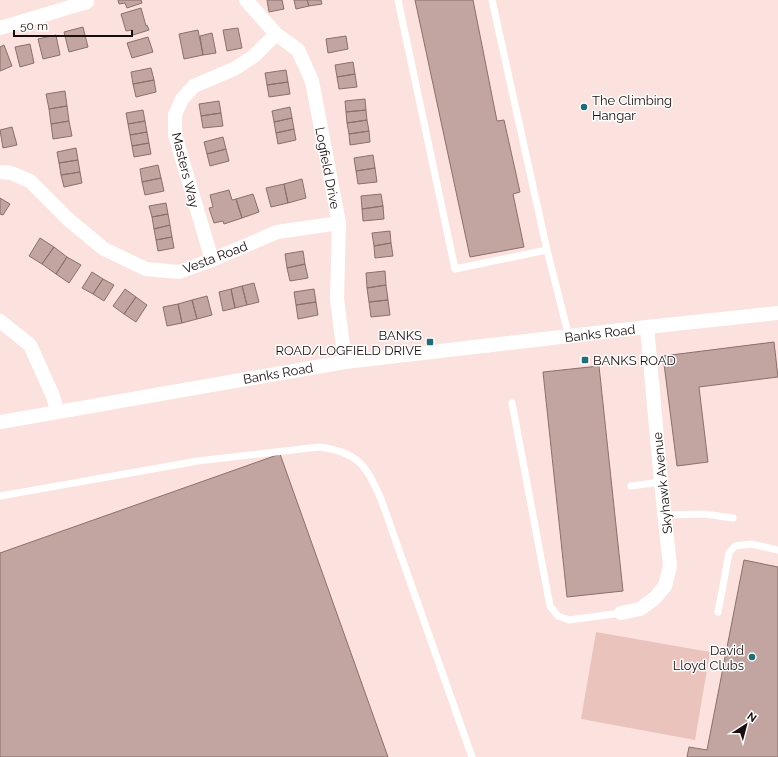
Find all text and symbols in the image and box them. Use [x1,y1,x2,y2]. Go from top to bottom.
scale bar [14,12,132,38]
text: 50 m [20,19,48,33]
place label: The Climbing Hangar [592,93,672,123]
marker: The Climbing Hangar [579,102,589,112]
street label: Logfield Drive [312,126,343,211]
street label: Masters Way [169,131,202,209]
street label: Vesta Road [181,238,250,277]
street label: Banks Road [564,322,636,345]
place label: BANKS ROAD/LOGFIELD DRIVE [275,328,422,358]
marker: BANKS ROAD/LOGFIELD DRIVE [425,337,435,347]
place label: BANKS ROAD [593,353,676,368]
marker: BANKS ROAD [580,355,590,365]
street label: Banks Road [242,360,314,387]
street label: Skyhawk Avenue [650,431,675,535]
place label: David Lloyd Clubs [673,643,744,673]
marker: David Lloyd Clubs [747,652,757,662]
north arrow [726,705,766,745]
text: N [744,710,759,725]

